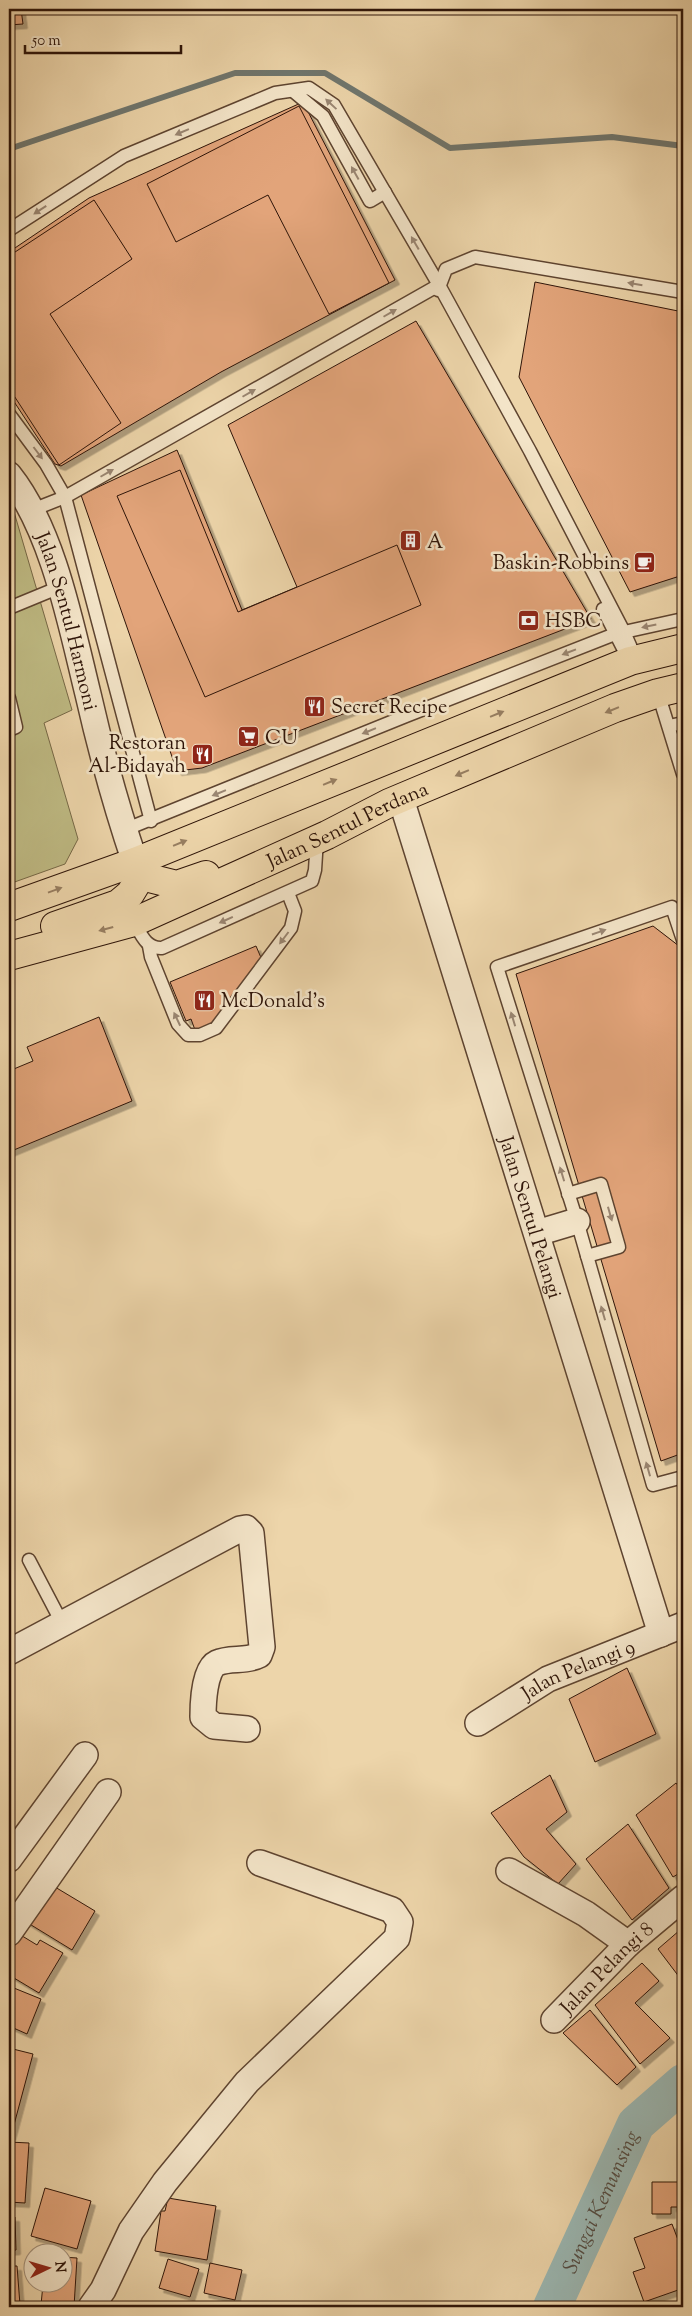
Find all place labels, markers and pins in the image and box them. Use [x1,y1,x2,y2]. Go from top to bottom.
building icon: A [399,529,423,553]
place label: A [427,529,443,558]
place label: Baskin-Robbins [493,550,629,579]
cafe icon: Baskin-Robbins [633,550,657,574]
bank icon: HSBC [517,608,541,632]
place label: HSBC [545,608,601,637]
restaurant icon: Secret Recipe [303,694,327,718]
place label: Secret Recipe [331,694,447,723]
supermarket icon: CU [237,725,261,749]
place label: CU [265,725,297,754]
place label: Restoran Al-Bidayah [88,730,186,782]
restaurant icon: Restoran Al-Bidayah [190,742,214,766]
restaurant icon: McDonald's [193,988,217,1012]
place label: McDonald's [221,988,325,1017]

